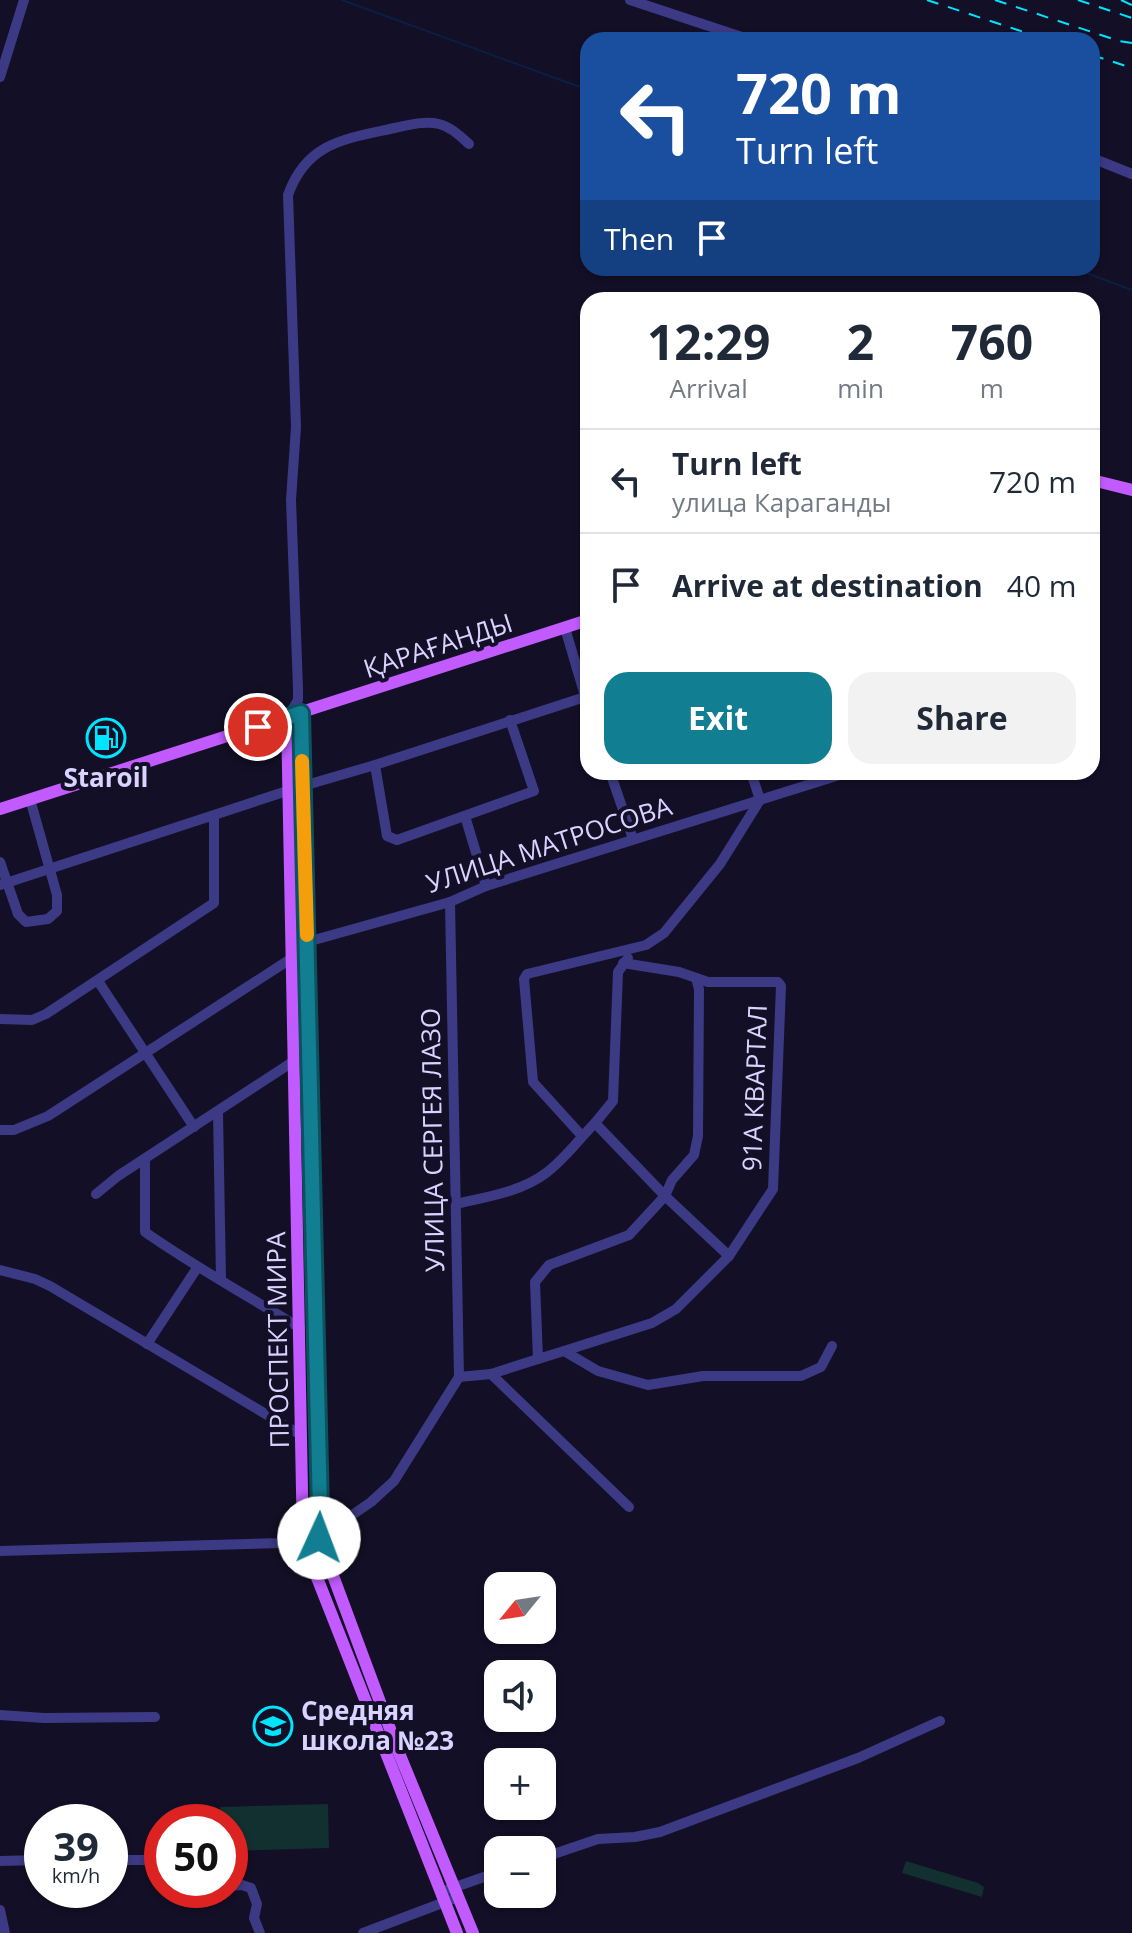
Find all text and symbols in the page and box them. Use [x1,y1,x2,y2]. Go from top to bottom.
text: 720 m [736,54,902,130]
icon: left [604,64,708,168]
text: Turn left [736,126,878,175]
icon: arrive [690,216,734,260]
text: Then [604,218,674,259]
text: 12:29 [647,309,770,374]
text: 2 [847,309,874,374]
text: 760 [951,309,1033,374]
text: Arrival [669,370,748,406]
text: min [837,370,884,406]
text: m [980,370,1004,406]
text: Turn left [672,443,802,484]
icon: left [604,459,648,503]
text: 720 m [989,461,1076,502]
text: улица Караганды [672,484,892,520]
icon: arrive [604,563,648,607]
text: Arrive at destination [672,565,983,606]
text: 40 m [1007,565,1077,606]
street label: ҚАРАҒАНДЫ [359,604,517,686]
button: Exit [604,672,832,764]
button: Share [848,672,1076,764]
pin [224,693,292,761]
icon: arrive [236,705,280,749]
fuel station icon: Staroil [85,717,127,759]
place label: Staroil [63,759,149,795]
street label: УЛИЦА МАТРОСОВА [421,787,677,901]
street label: 91А КВАРТАЛ [733,1004,775,1172]
street label: УЛИЦА СЕРГЕЯ ЛАЗО [412,1008,452,1272]
street label: ПРОСПЕКТ МИРА [257,1231,297,1449]
position arrow [277,1496,361,1580]
north arrow [484,1572,556,1644]
map controls [484,1572,556,1908]
button: sound [484,1660,556,1732]
place label: Средняя школа №23 [301,1692,454,1758]
school or university icon: Средняя школа №23 [252,1705,294,1747]
button: + [484,1748,556,1820]
speed limit sign: 50 [144,1804,248,1908]
text: 39 [53,1818,99,1873]
button: − [484,1836,556,1908]
text: km/h [52,1862,100,1889]

